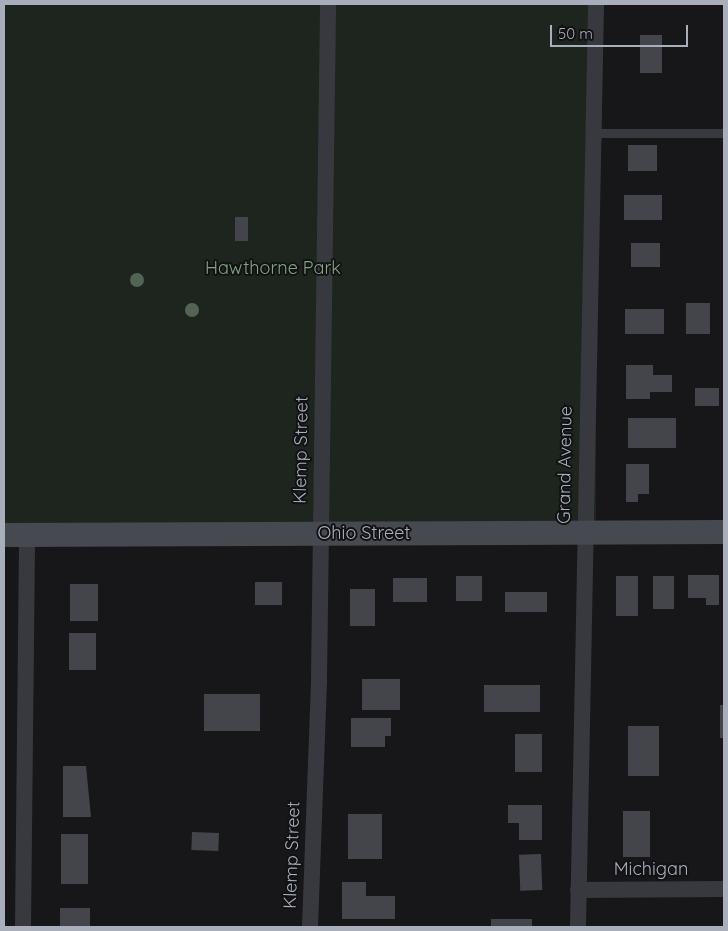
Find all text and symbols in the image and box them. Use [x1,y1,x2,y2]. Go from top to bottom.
scale bar [553,15,690,47]
text: 50 m [558,24,593,43]
park label: Hawthorne Park [205,257,341,279]
street label: Klemp Street [289,396,313,504]
street label: Grand Avenue [553,406,577,524]
street label: Ohio Street [318,522,410,544]
street label: Klemp Street [279,801,305,909]
street label: Michigan [614,858,688,880]

